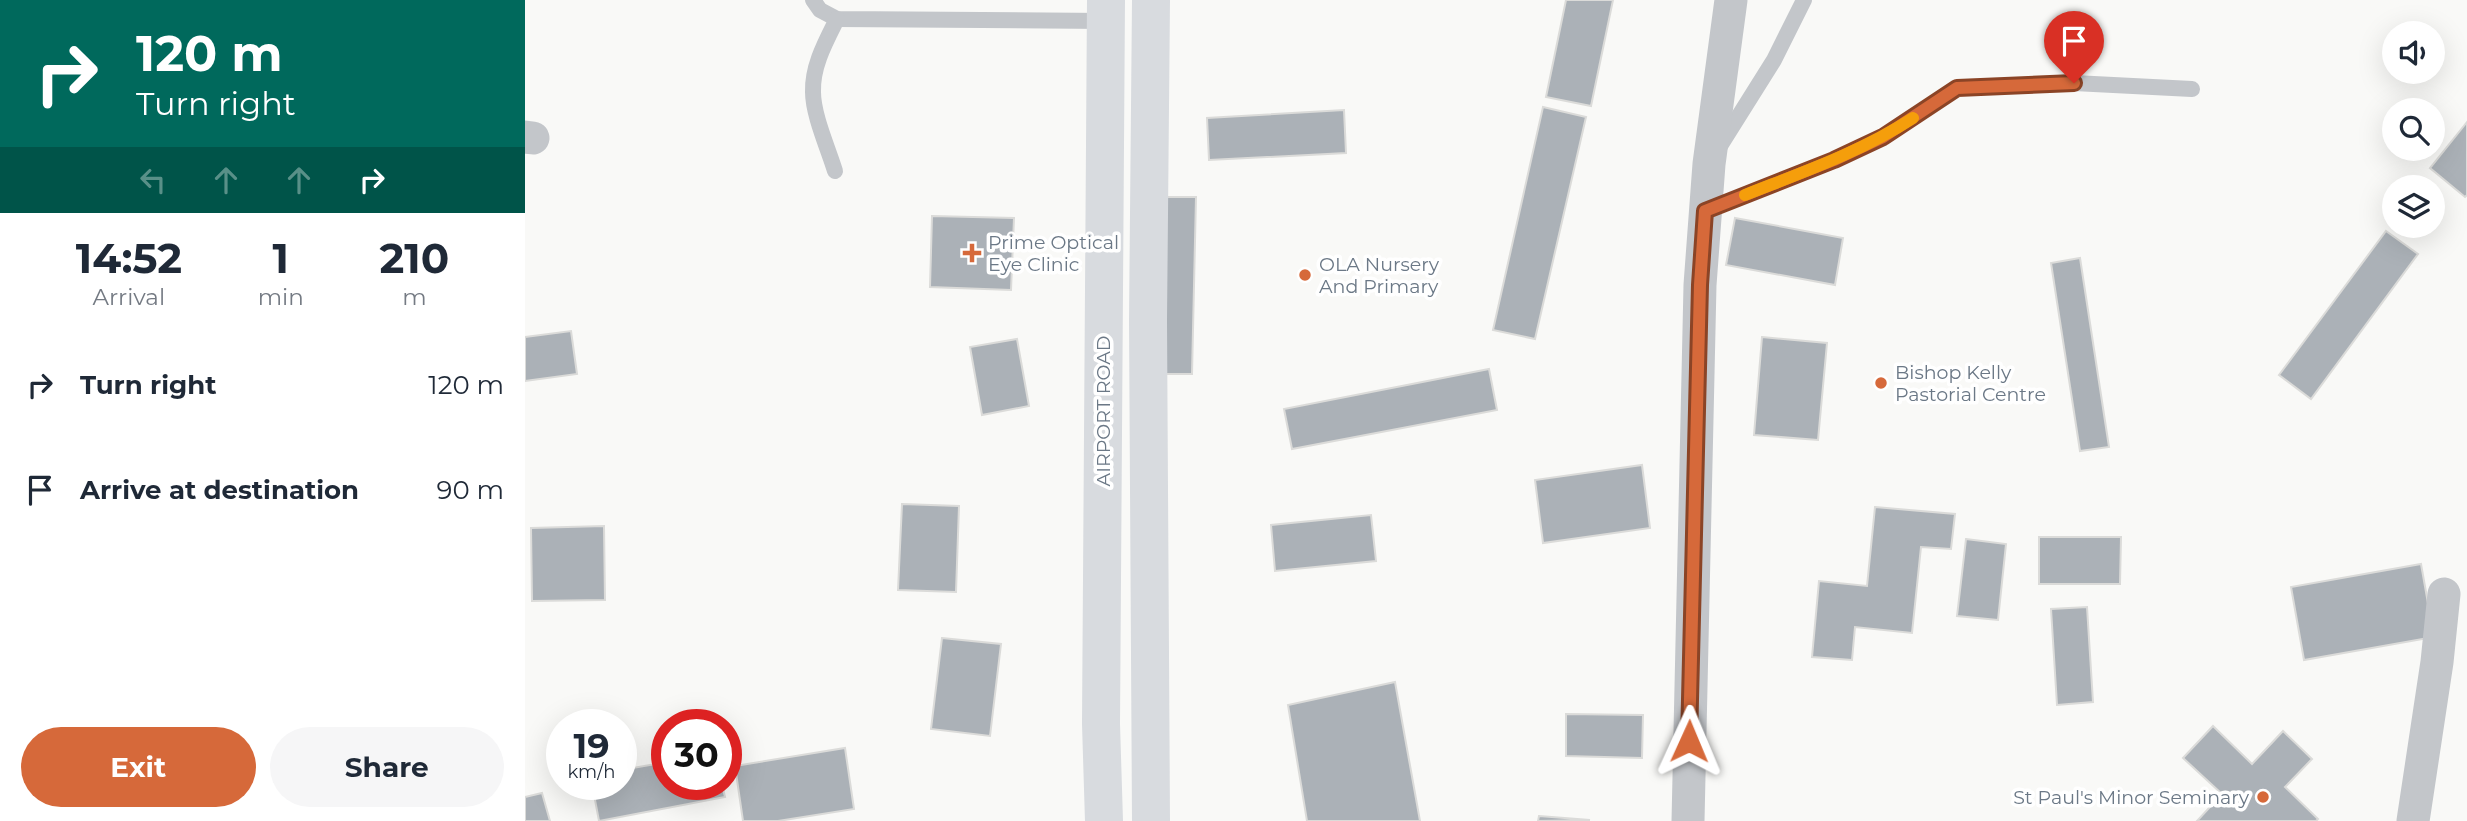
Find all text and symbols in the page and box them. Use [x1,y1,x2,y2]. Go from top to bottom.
pin [2044,11,2104,83]
map controls [2382,21,2445,238]
button: sound [2382,21,2445,84]
icon: arrive [2055,22,2093,60]
text: 120 m [136,24,283,83]
icon: right [21,28,112,119]
text: Turn right [136,84,296,123]
button: search [2382,98,2445,161]
icon: left [134,161,172,199]
icon: ahead [207,161,245,199]
icon: ahead [280,161,318,199]
icon: right [353,161,391,199]
button: layers [2382,175,2445,238]
place label: Prime Optical Eye Clinic [988,231,1119,276]
text: 14:52 [76,232,182,284]
text: 1 [273,232,289,284]
text: 210 [380,232,449,284]
marker: Prime Optical Eye Clinic [962,243,982,263]
place label: OLA Nursery And Primary [1319,253,1440,298]
marker: OLA Nursery And Primary [1297,267,1313,283]
text: Arrival [93,283,165,311]
text: min [258,283,304,311]
text: m [402,283,427,311]
street label: AIRPORT ROAD [1092,336,1115,486]
place label: Bishop Kelly Pastorial Centre [1895,361,2046,406]
icon: right [21,366,59,404]
text: Turn right [80,369,216,401]
text: 120 m [428,369,504,401]
marker: Bishop Kelly Pastorial Centre [1873,375,1889,391]
icon: arrive [21,471,59,509]
text: Arrive at destination [80,474,359,506]
text: 90 m [437,474,504,506]
position arrow [1652,704,1726,778]
speed limit sign: 30 [651,709,742,800]
text: 19 [573,724,610,767]
button: Exit [21,727,256,807]
button: Share [270,727,504,807]
text: km/h [567,761,616,783]
place label: St Paul's Minor Seminary [2013,786,2250,809]
marker: St Paul's Minor Seminary [2255,789,2271,805]

